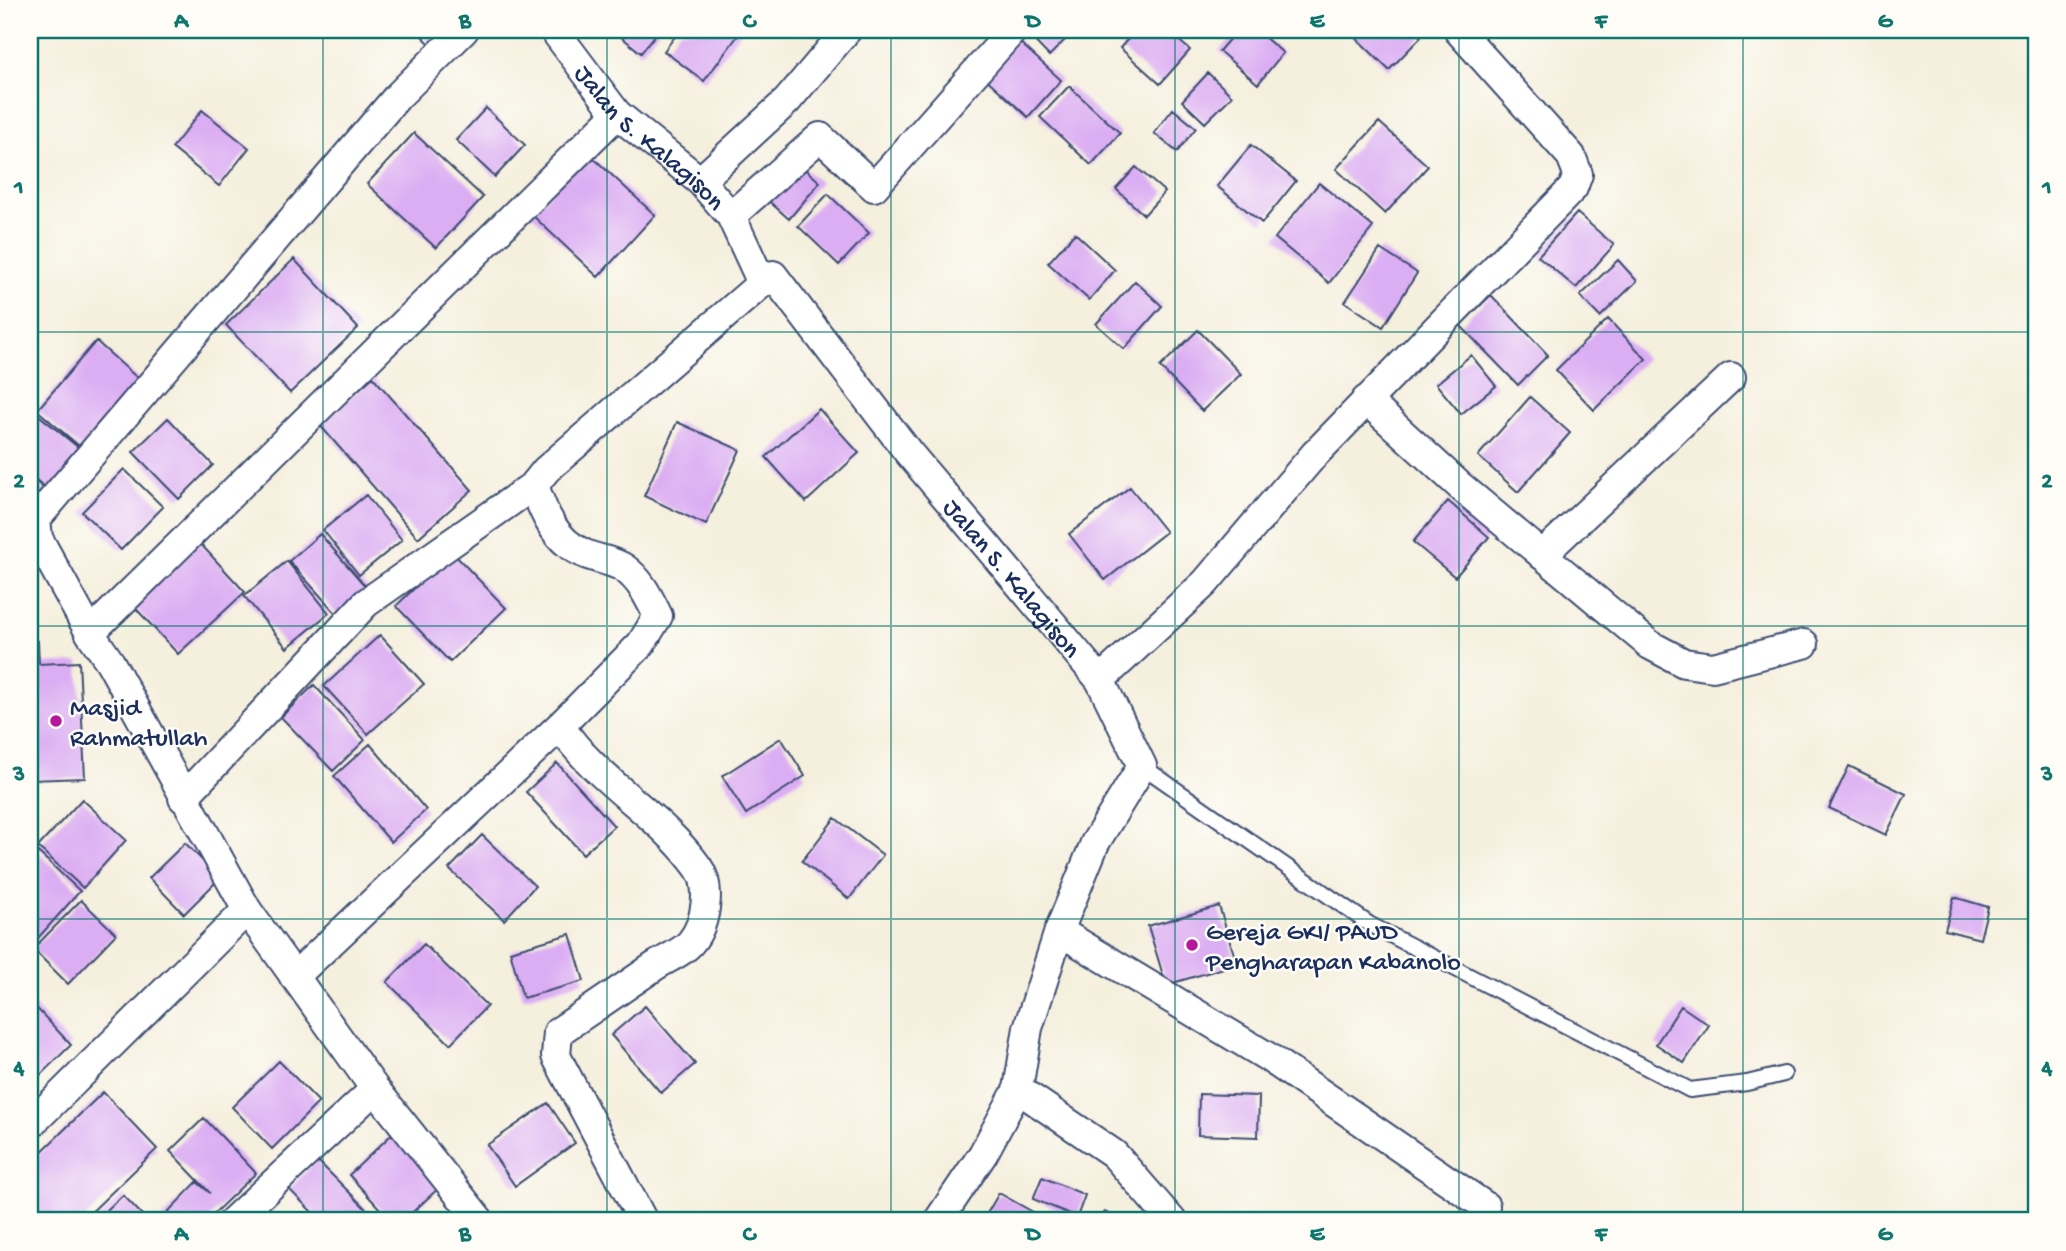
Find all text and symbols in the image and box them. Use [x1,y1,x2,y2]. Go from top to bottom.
text: A [173,9,189,36]
text: B [458,9,472,36]
text: C [743,9,758,36]
text: D [1024,9,1042,36]
text: E [1310,9,1326,36]
text: F [1594,9,1609,36]
text: G [1878,9,1894,36]
street label: Jalan S. Kalagison [566,60,730,219]
text: 1 [13,175,24,202]
text: 1 [2041,175,2052,202]
text: 2 [13,469,25,496]
text: 2 [2041,469,2053,496]
street label: Jalan S. Kalagison [934,494,1086,666]
place label: Masjid Rahmatullah [70,695,208,756]
marker: Masjid Rahmatullah [48,713,64,729]
text: 3 [12,762,25,789]
text: 3 [2040,762,2053,789]
place label: Gereja GKI/ PAUD Pengharapan Kabanolo [1205,919,1461,980]
marker: Gereja GKI/ PAUD Pengharapan Kabanolo [1184,937,1200,953]
text: 4 [13,1056,25,1083]
text: 4 [2041,1056,2053,1083]
text: A [173,1222,189,1249]
text: B [458,1222,472,1249]
text: C [743,1222,758,1249]
text: D [1024,1222,1042,1249]
text: E [1310,1222,1326,1249]
text: F [1594,1222,1609,1249]
text: G [1878,1222,1894,1249]

